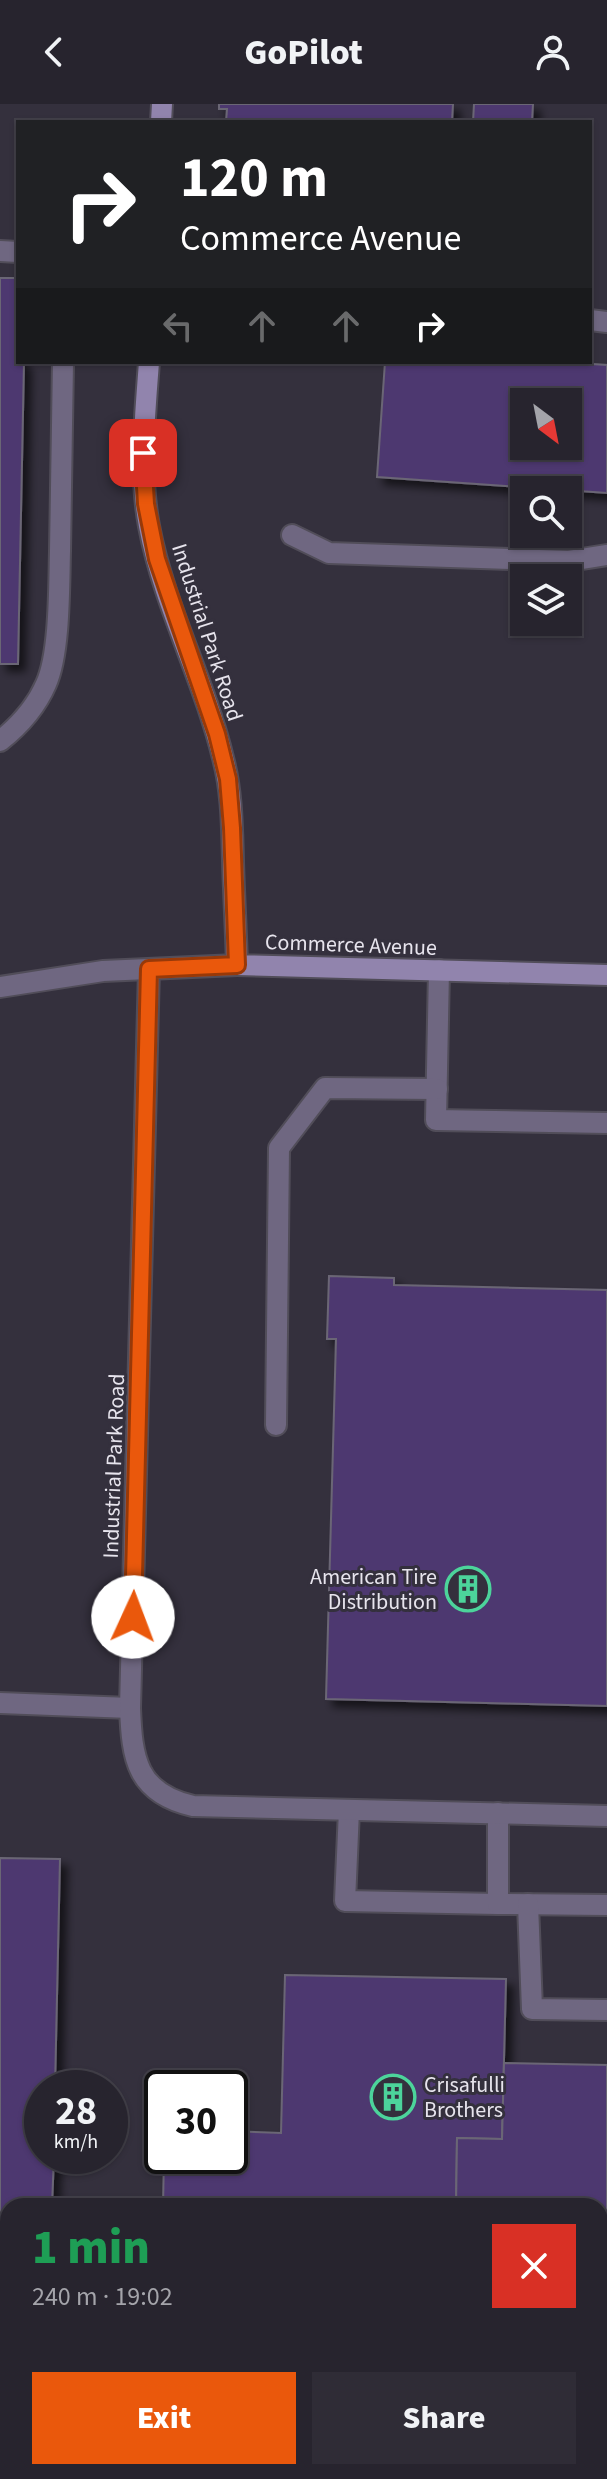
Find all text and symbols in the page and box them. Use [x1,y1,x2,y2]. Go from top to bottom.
text: GoPilot [244,27,363,78]
icon: back [32,30,76,74]
icon: person [531,30,575,74]
text: 120 m [180,139,328,218]
icon: right [48,152,152,256]
text: Commerce Avenue [180,213,461,264]
icon: left [156,304,200,348]
icon: ahead [240,304,284,348]
icon: ahead [324,304,368,348]
icon: right [408,304,452,348]
north arrow [510,388,582,460]
map controls [510,388,582,636]
pin [109,419,177,487]
icon: arrive [121,431,165,475]
button: search [510,476,582,548]
street label: Industrial Park Road [163,539,251,725]
button: layers [510,564,582,636]
street label: Commerce Avenue [264,926,438,964]
street label: Industrial Park Road [95,1373,133,1559]
place label: American Tire Distribution [310,1561,437,1618]
building icon: American Tire Distribution [444,1565,492,1613]
position arrow [91,1575,175,1659]
place label: Crisafulli Brothers [424,2069,505,2126]
speed limit sign: 30 [144,2070,248,2174]
building icon: Crisafulli Brothers [369,2073,417,2121]
text: 28 [55,2083,97,2140]
text: km/h [54,2128,98,2156]
text: 1 min [32,2214,150,2282]
button: close [492,2224,576,2308]
text: 240 m · 19:02 [32,2278,173,2315]
button: Exit [32,2372,296,2464]
button: Share [312,2372,576,2464]

